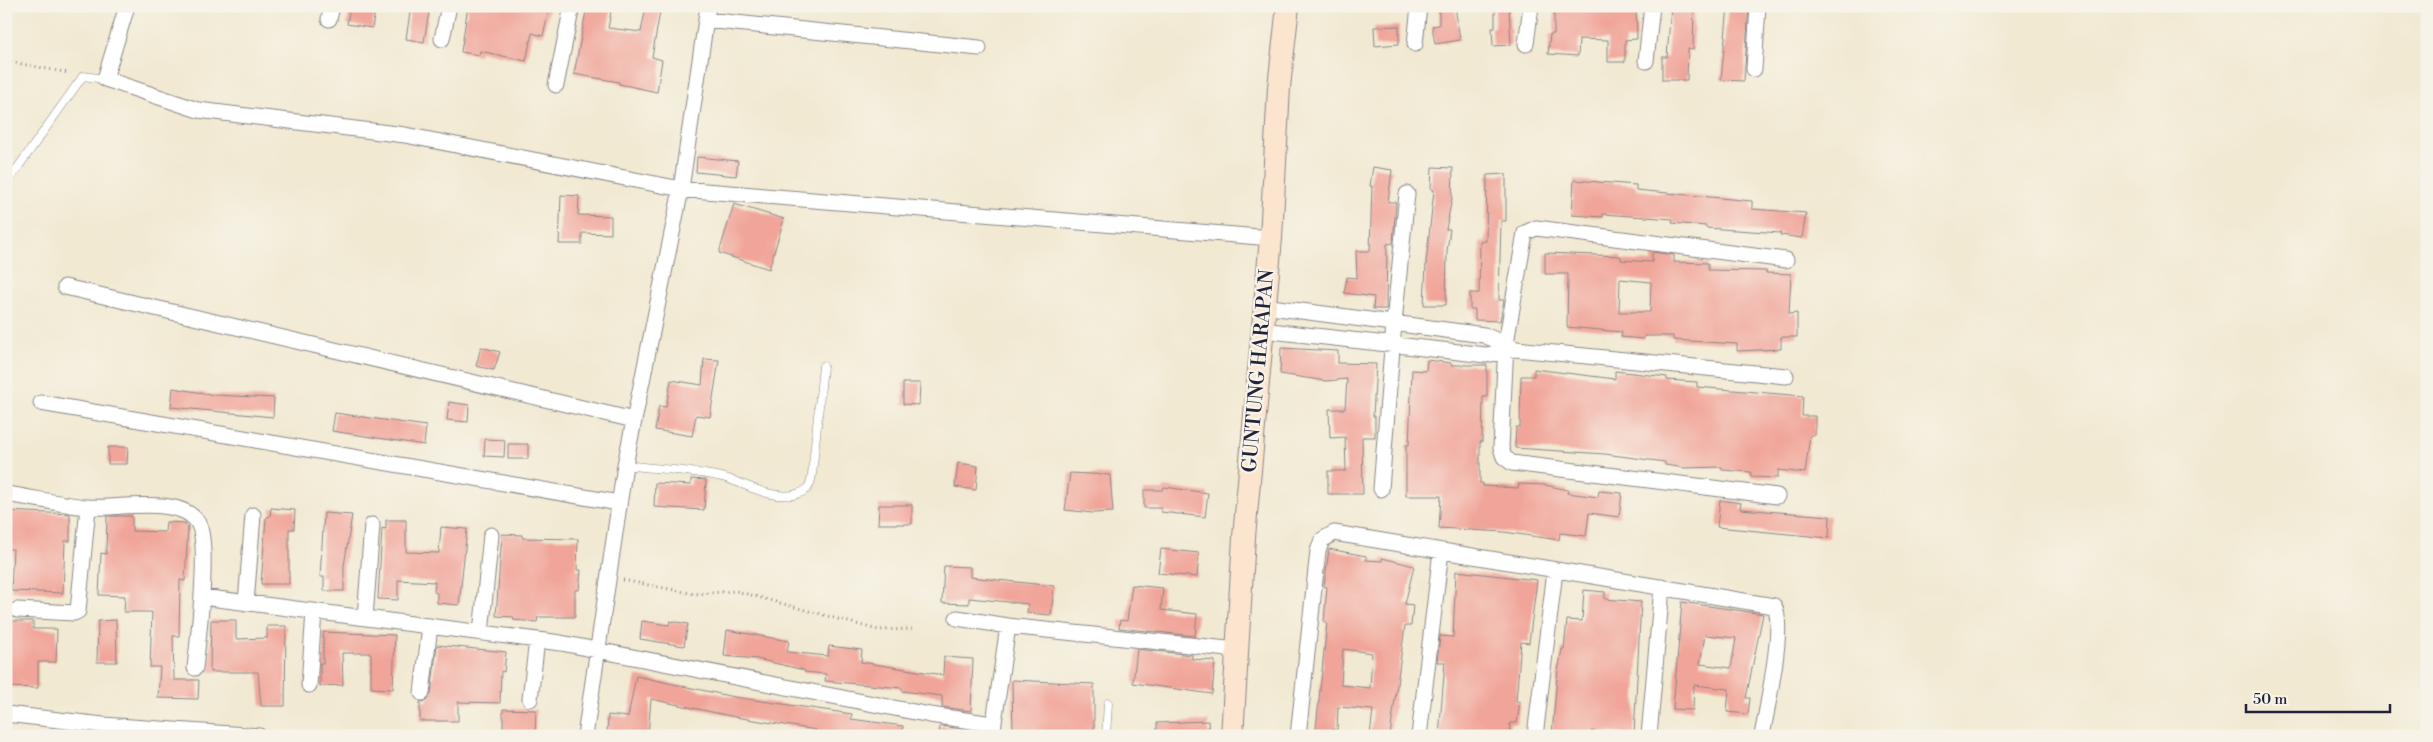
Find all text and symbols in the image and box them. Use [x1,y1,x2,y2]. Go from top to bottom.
street label: GUNTUNG HARAPAN [1238,268,1280,474]
scale bar [2246,682,2389,714]
text: 50 m [2253,690,2287,709]

